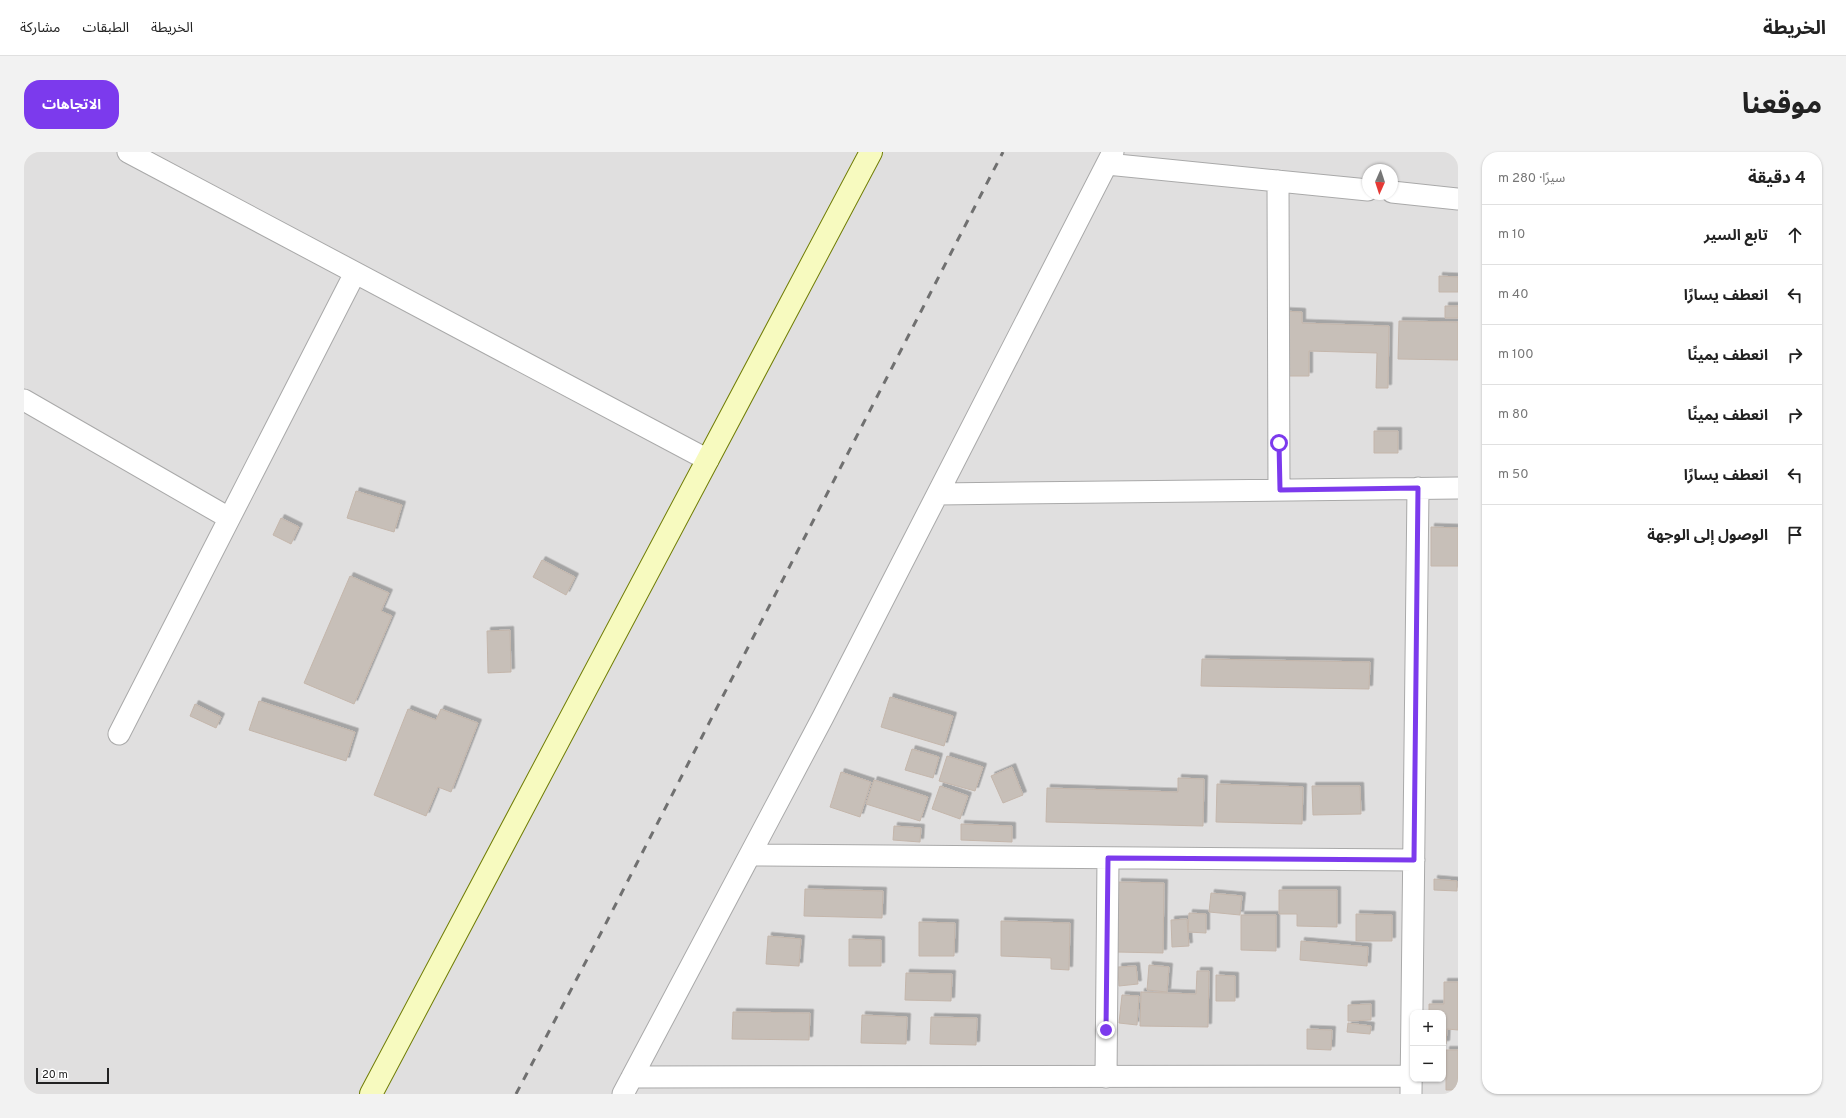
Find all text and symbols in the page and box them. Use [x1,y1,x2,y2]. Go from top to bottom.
text: الخريطة [1763,17,1826,41]
text: مشاركة [20,20,60,37]
text: الطبقات [82,20,129,37]
text: الخريطة [151,20,193,37]
button: الاتجاهات [24,80,119,129]
text: موقعنا [1742,88,1822,124]
north arrow [1362,164,1398,200]
text: 4 دقيقة [1748,168,1806,190]
text: سيرًا · 280 m [1498,171,1565,187]
icon: ahead [1784,224,1806,246]
text: 10 m [1498,227,1525,243]
text: تابع السير [1704,227,1768,246]
icon: left [1784,284,1806,306]
text: 40 m [1498,287,1529,303]
text: انعطف يسارًا [1684,287,1768,306]
icon: right [1784,344,1806,366]
text: 100 m [1498,347,1534,363]
text: انعطف يمينًا [1688,347,1768,366]
icon: right [1784,404,1806,426]
text: 80 m [1498,407,1528,423]
text: انعطف يمينًا [1688,407,1768,426]
route start [1270,434,1288,452]
icon: left [1784,464,1806,486]
text: 50 m [1498,467,1528,483]
text: انعطف يسارًا [1684,467,1768,486]
icon: arrive [1784,524,1806,546]
text: الوصول إلى الوجهة [1647,527,1768,546]
map controls [1410,1010,1446,1082]
button: + [1410,1010,1446,1046]
route end [1097,1021,1115,1039]
button: − [1410,1046,1446,1082]
scale bar [36,1066,109,1085]
text: 20 m [42,1068,68,1082]

